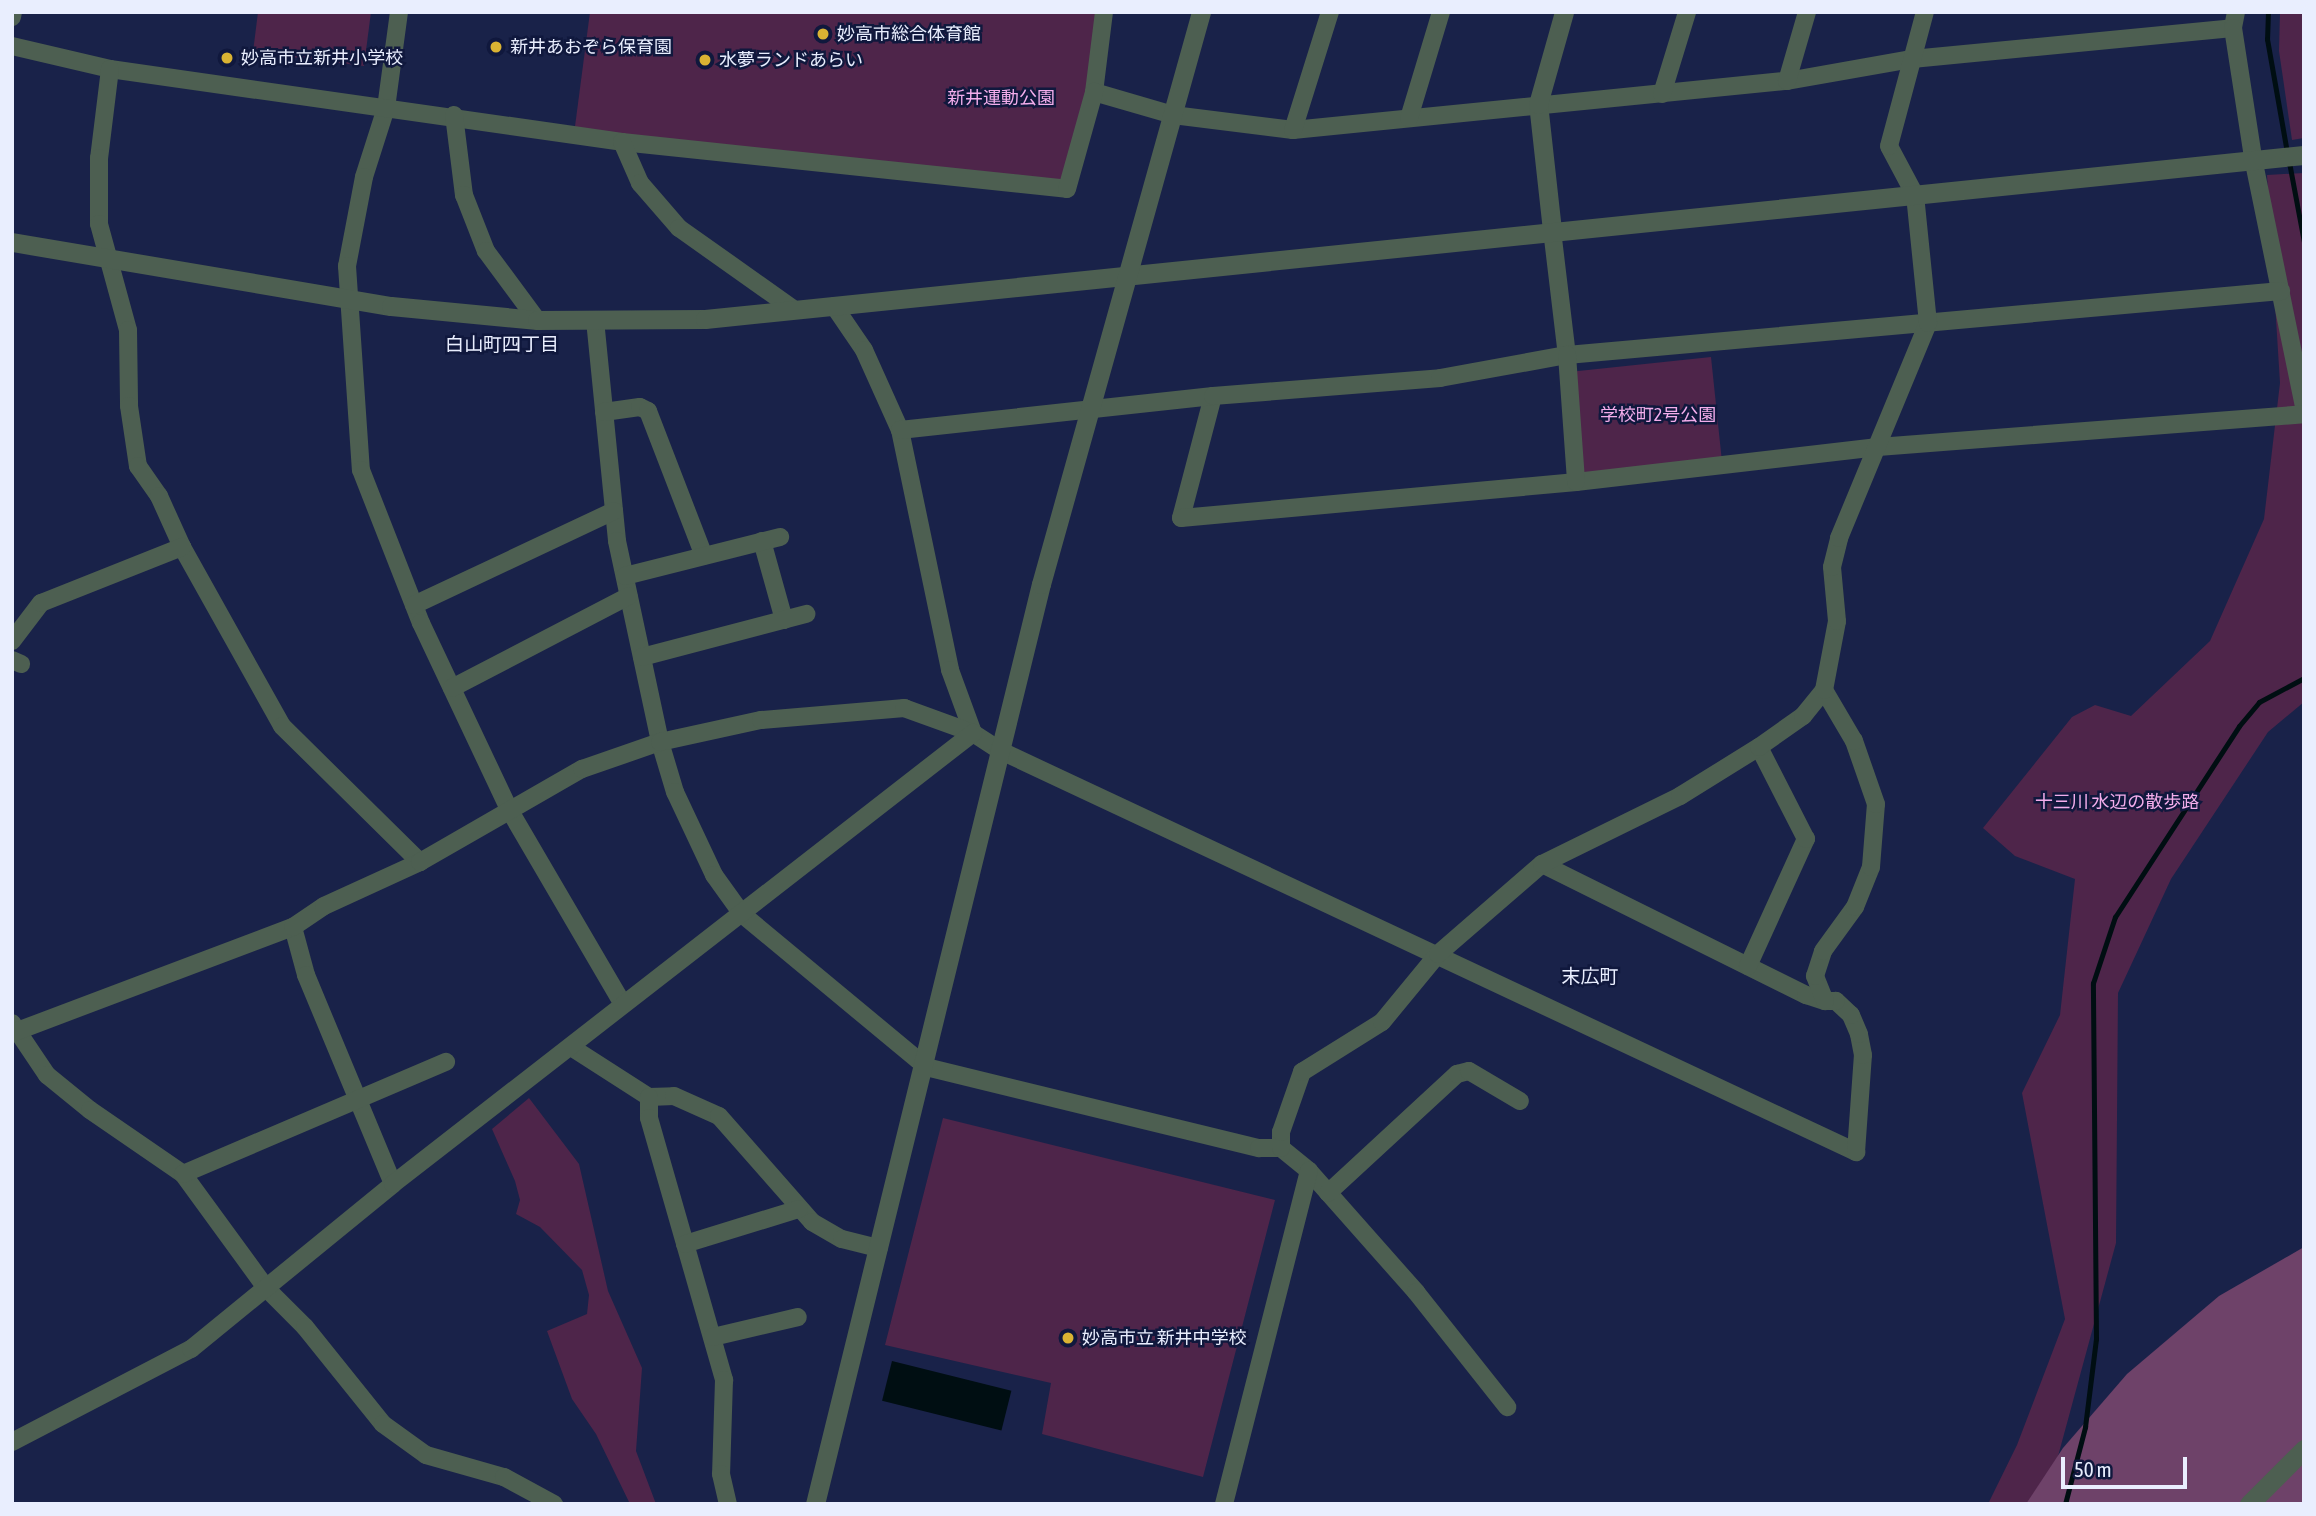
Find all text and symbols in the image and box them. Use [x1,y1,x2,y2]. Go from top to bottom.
place label: 妙高市総合体育館 [837,23,981,45]
marker: 妙高市総合体育館 [815,26,831,42]
place label: 新井あおぞら保育園 [510,36,672,58]
marker: 新井あおぞら保育園 [488,39,504,55]
place label: 妙高市立新井小学校 [241,47,403,69]
place label: 水夢ランドあらい [719,49,863,71]
marker: 妙高市立新井小学校 [219,50,235,66]
marker: 水夢ランドあらい [697,52,713,68]
park label: 新井運動公園 [947,87,1055,109]
district label: 白山町四丁目 [445,334,559,356]
park label: 学校町2号公園 [1600,404,1716,426]
park label: 十三川 水辺の散歩路 [2035,791,2199,813]
district label: 末広町 [1562,966,1618,988]
place label: 妙高市立 新井中学校 [1082,1327,1246,1349]
marker: 妙高市立 新井中学校 [1060,1330,1076,1346]
scale bar [2064,1442,2190,1486]
text: 50 m [2074,1457,2112,1481]

